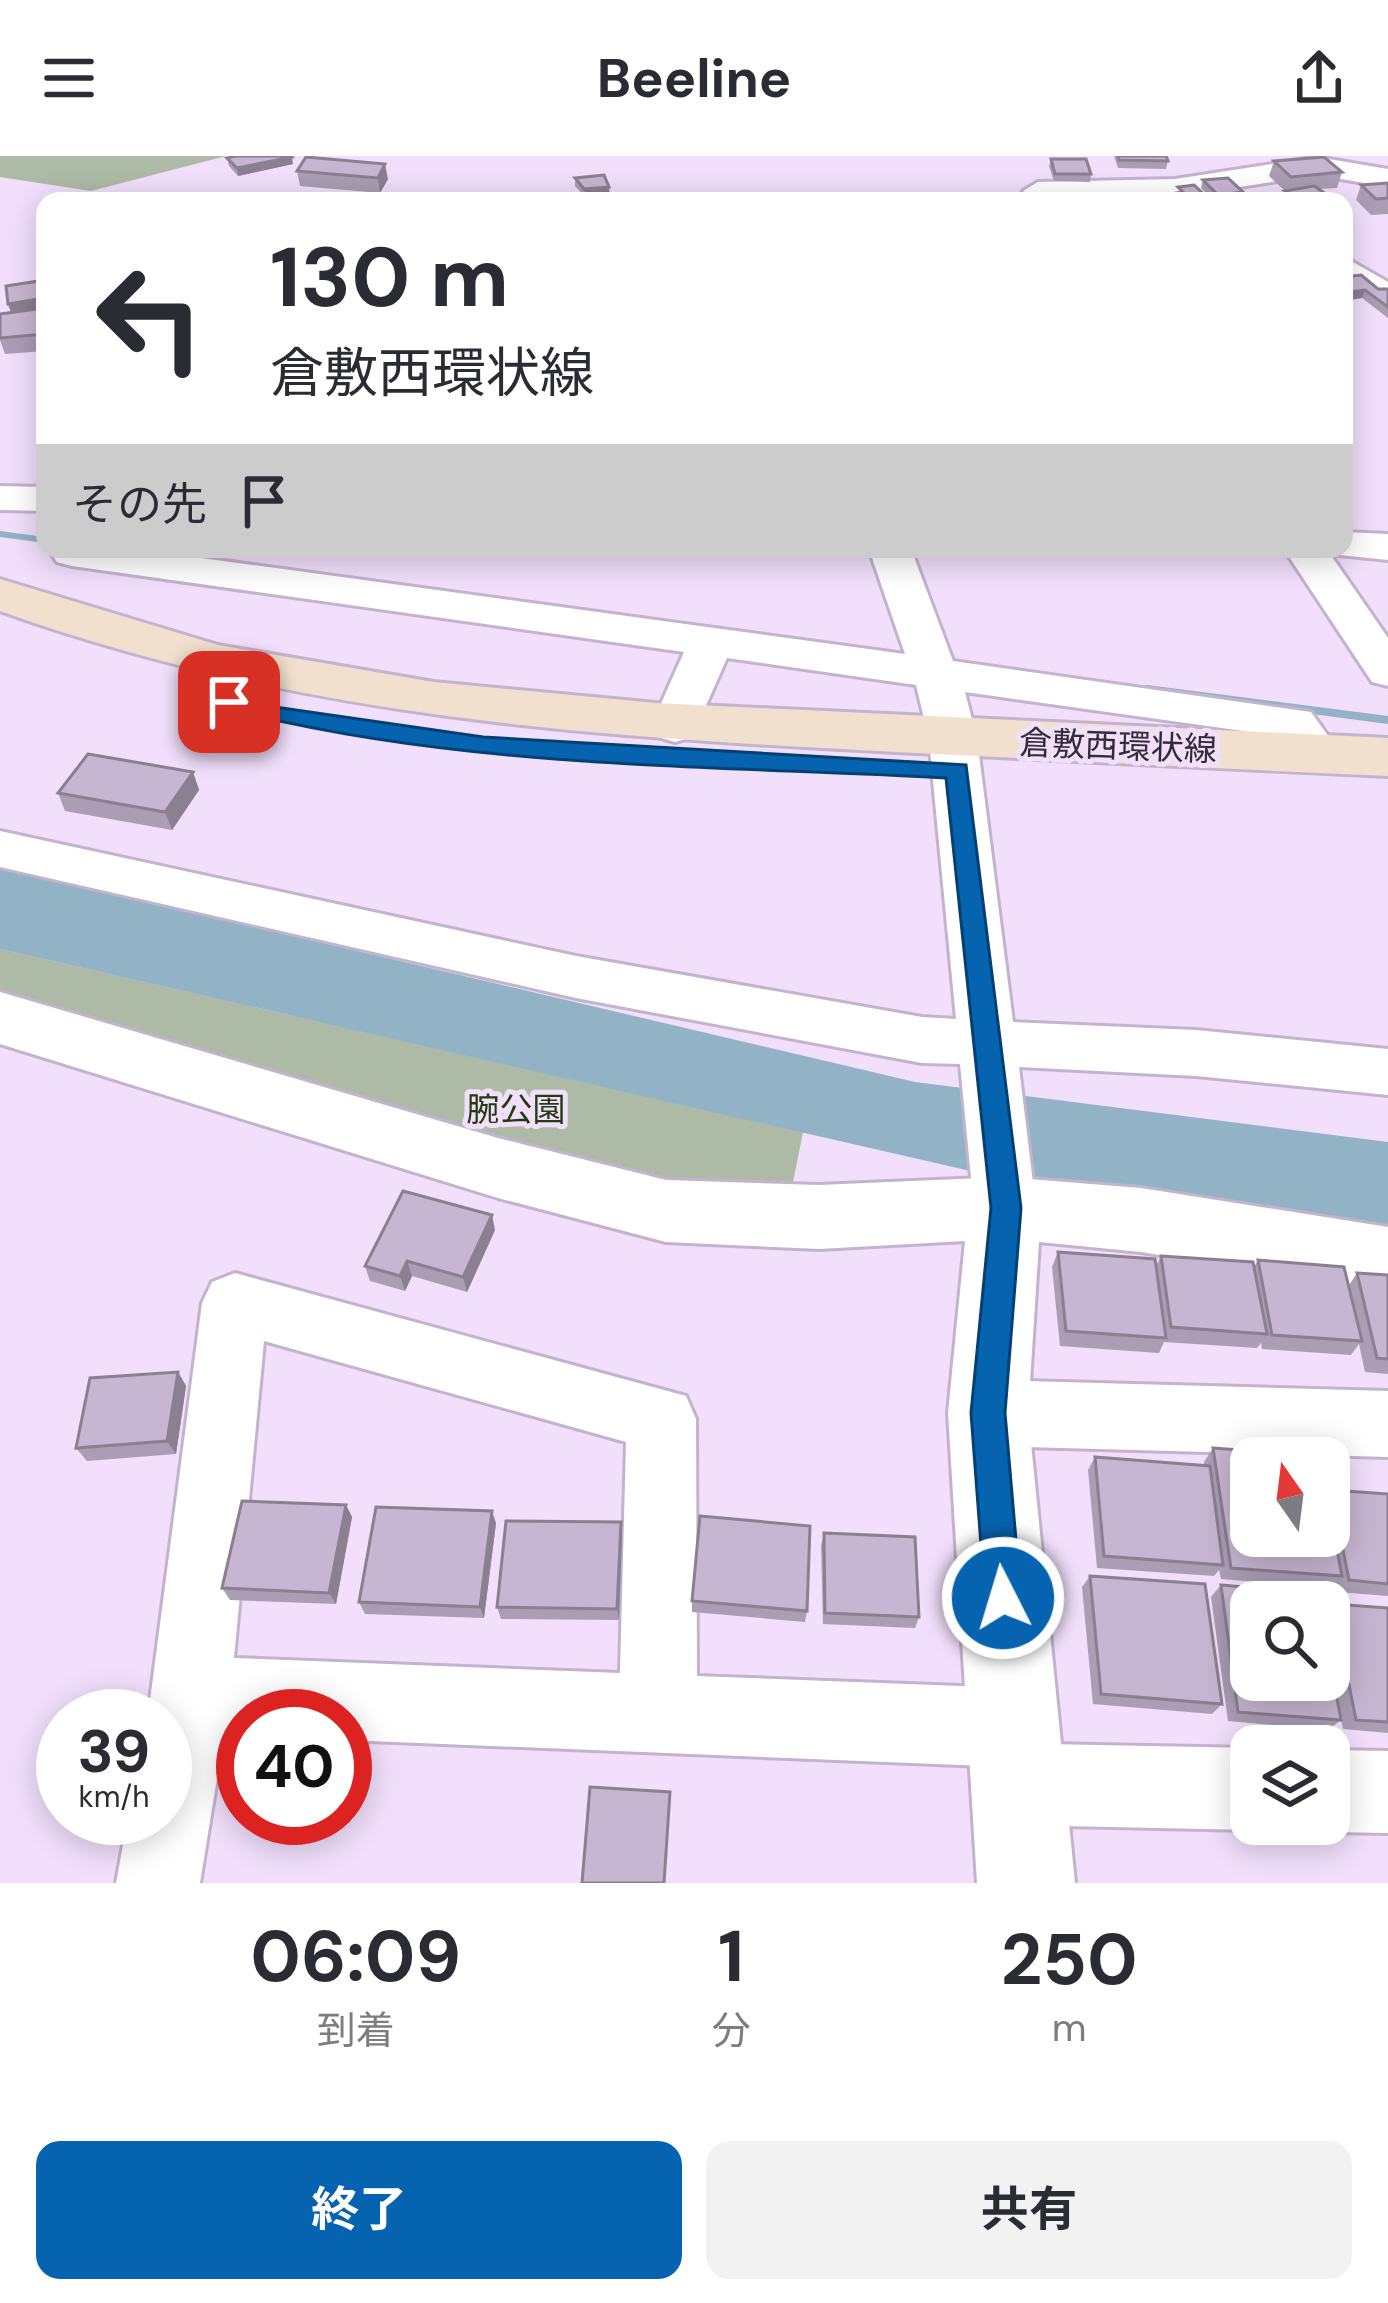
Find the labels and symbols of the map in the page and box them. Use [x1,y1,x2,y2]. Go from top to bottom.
pin [178,651,280,753]
street label: 倉敷西環状線 [1018,721,1218,771]
park label: 腕公園 [467,1088,566,1131]
north arrow [1230,1437,1350,1557]
position arrow [940,1535,1066,1661]
speed limit sign: 40 [216,1689,372,1845]

